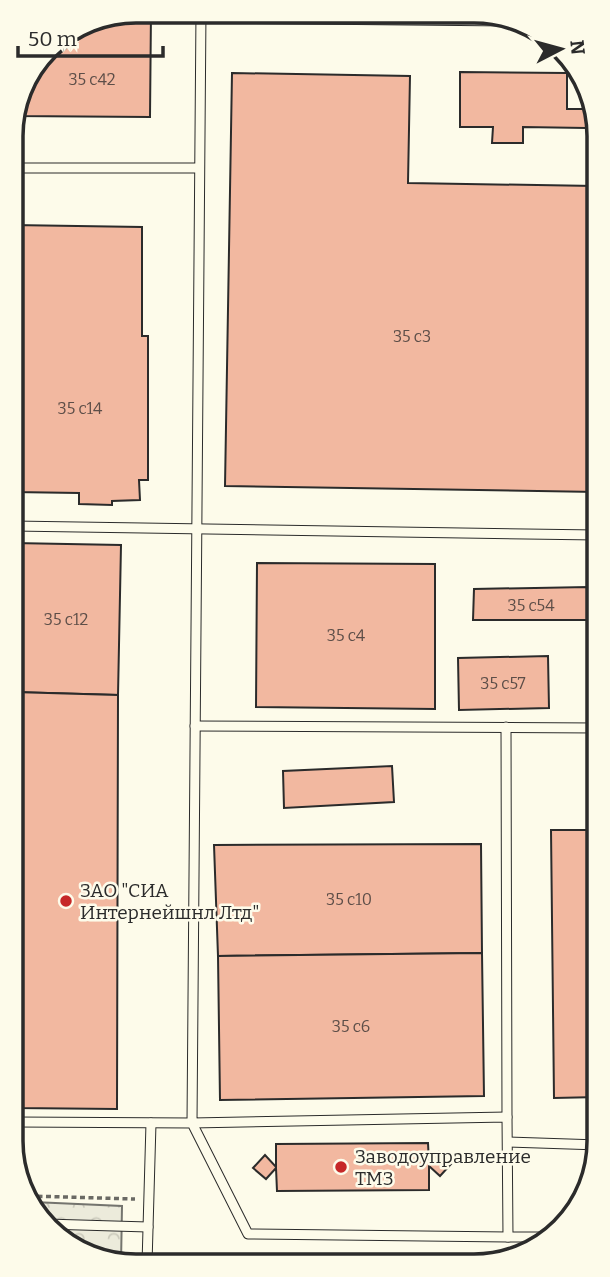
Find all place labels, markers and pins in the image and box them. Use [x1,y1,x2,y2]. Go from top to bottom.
place label: ЗАО "СИА Интернейшнл Лтд" [80,879,260,924]
marker: ЗАО "СИА Интернейшнл Лтд" [58,893,74,909]
place label: Заводоуправление ТМЗ [355,1145,531,1190]
marker: Заводоуправление ТМЗ [333,1159,349,1175]

